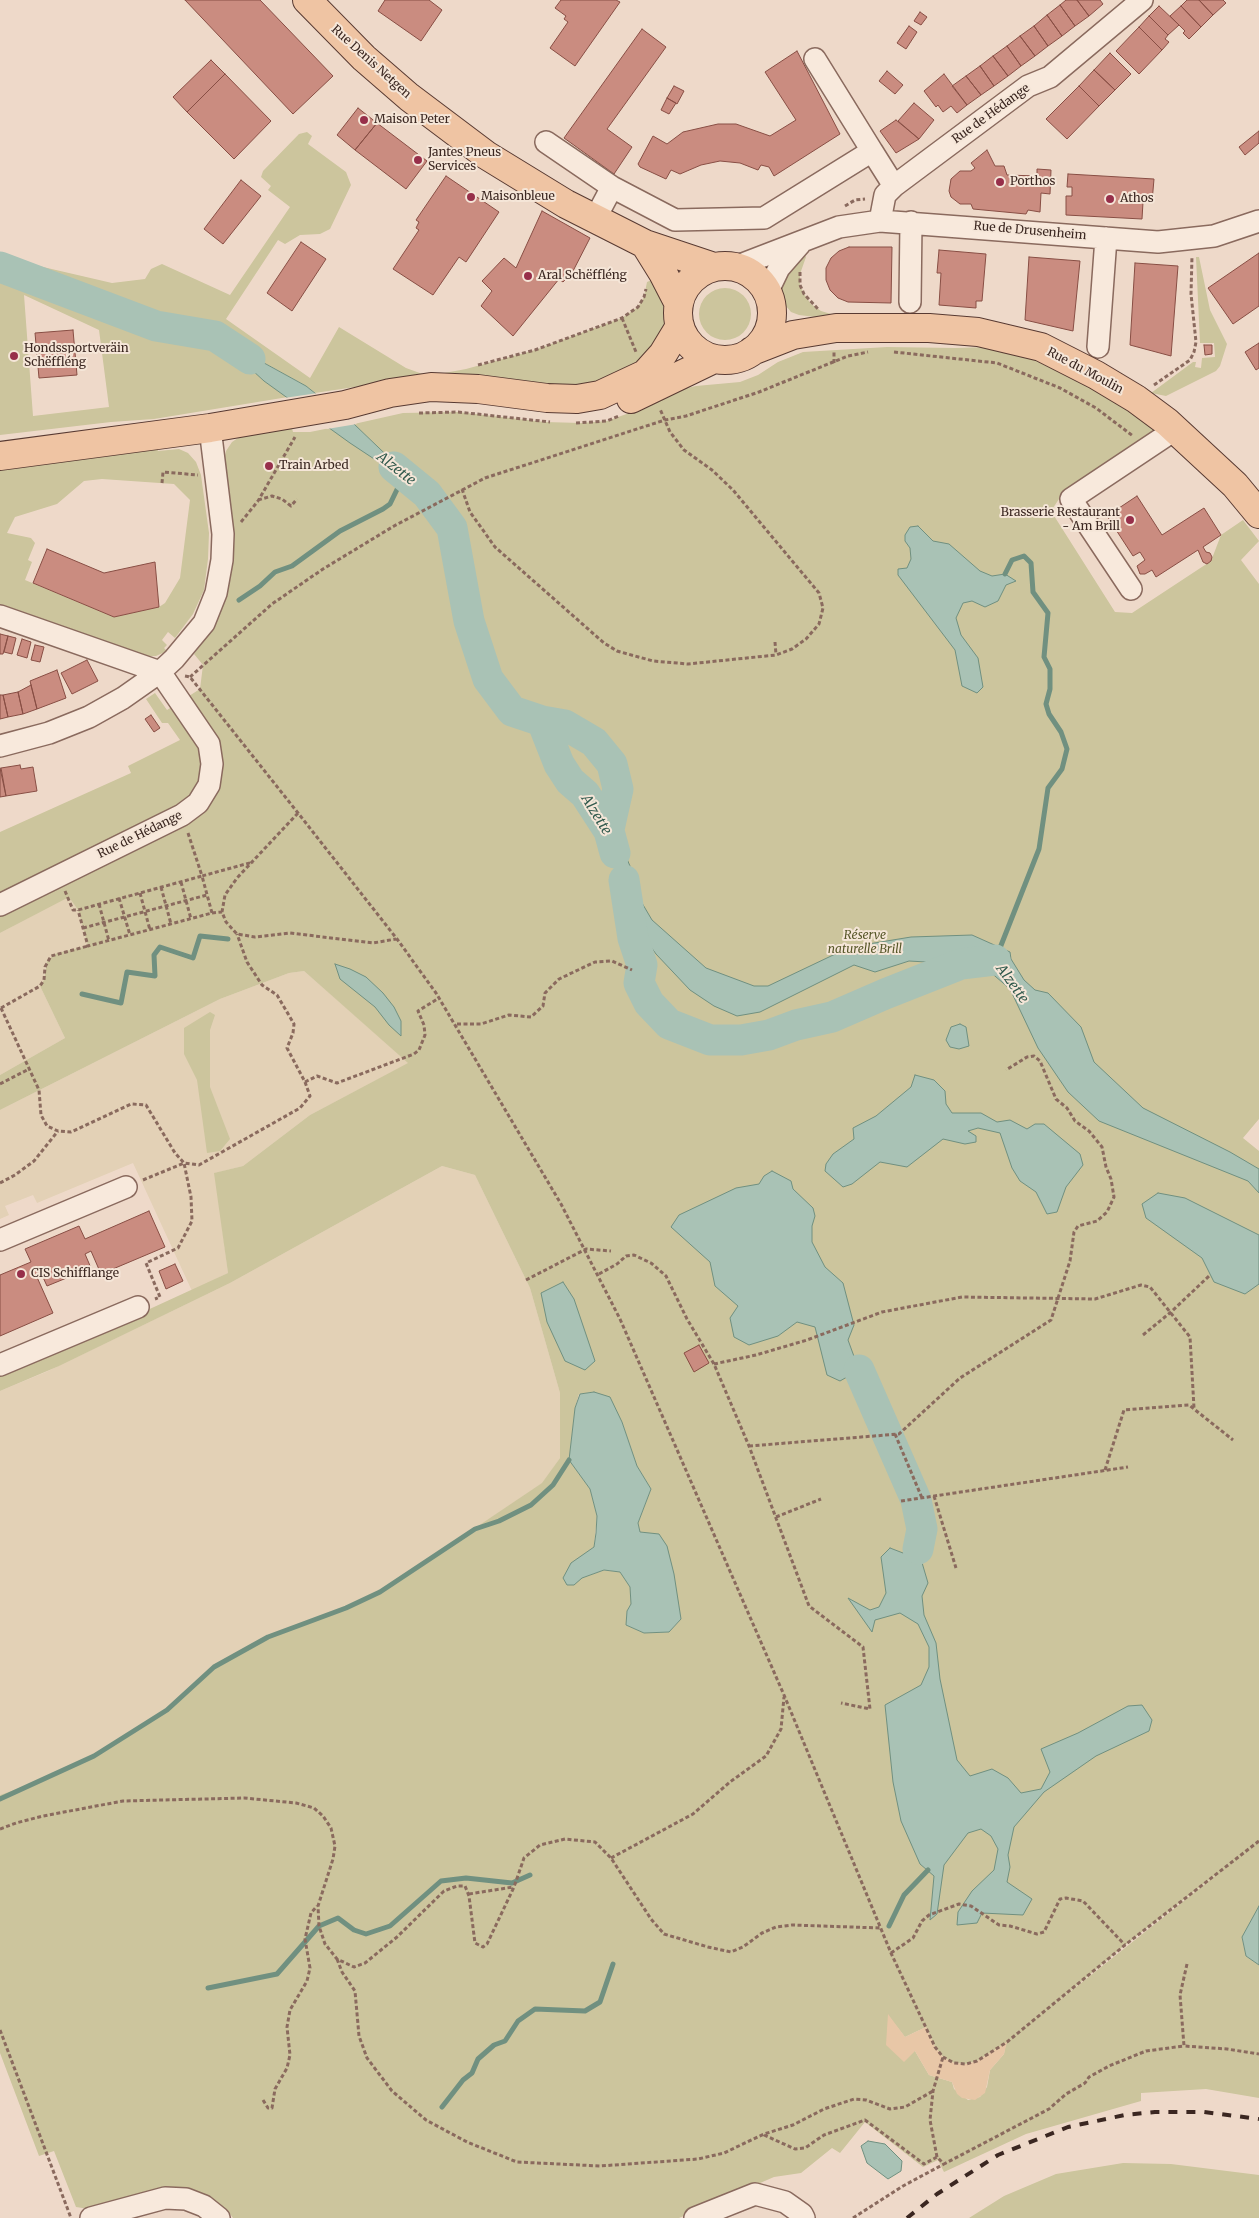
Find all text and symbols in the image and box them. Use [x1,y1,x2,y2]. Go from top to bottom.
street label: Rue Denis Netgen [328,22,414,102]
street label: Rue de Hédange [949,81,1033,147]
place label: Maison Peter [374,113,450,127]
marker: Maison Peter [358,114,370,126]
place label: Jantes Pneus Services [428,146,501,174]
marker: Jantes Pneus Services [412,154,424,166]
place label: Porthos [1010,175,1055,189]
marker: Porthos [994,176,1006,188]
place label: Maisonbleue [481,190,555,204]
marker: Maisonbleue [465,191,477,203]
place label: Athos [1120,192,1154,206]
marker: Athos [1104,193,1116,205]
street label: Rue de Drusenheim [973,219,1087,243]
place label: Aral Schëffléng [538,269,627,283]
marker: Aral Schëffléng [522,270,534,282]
place label: Hondssportveräin Schëffléng [24,342,129,370]
street label: Rue du Moulin [1044,345,1126,397]
marker: Hondssportveräin Schëffléng [8,350,20,362]
water label: Alzette [373,449,419,489]
place label: Train Arbed [279,459,349,473]
marker: Train Arbed [263,460,275,472]
place label: Brasserie Restaurant - Am Brill [1001,506,1120,534]
marker: Brasserie Restaurant - Am Brill [1124,514,1136,526]
water label: Alzette [577,792,615,838]
street label: Rue de Hédange [95,808,185,862]
park label: Réserve naturelle Brill [828,929,902,957]
water label: Alzette [992,961,1032,1007]
place label: CIS Schifflange [31,1267,119,1281]
marker: CIS Schifflange [15,1268,27,1280]

